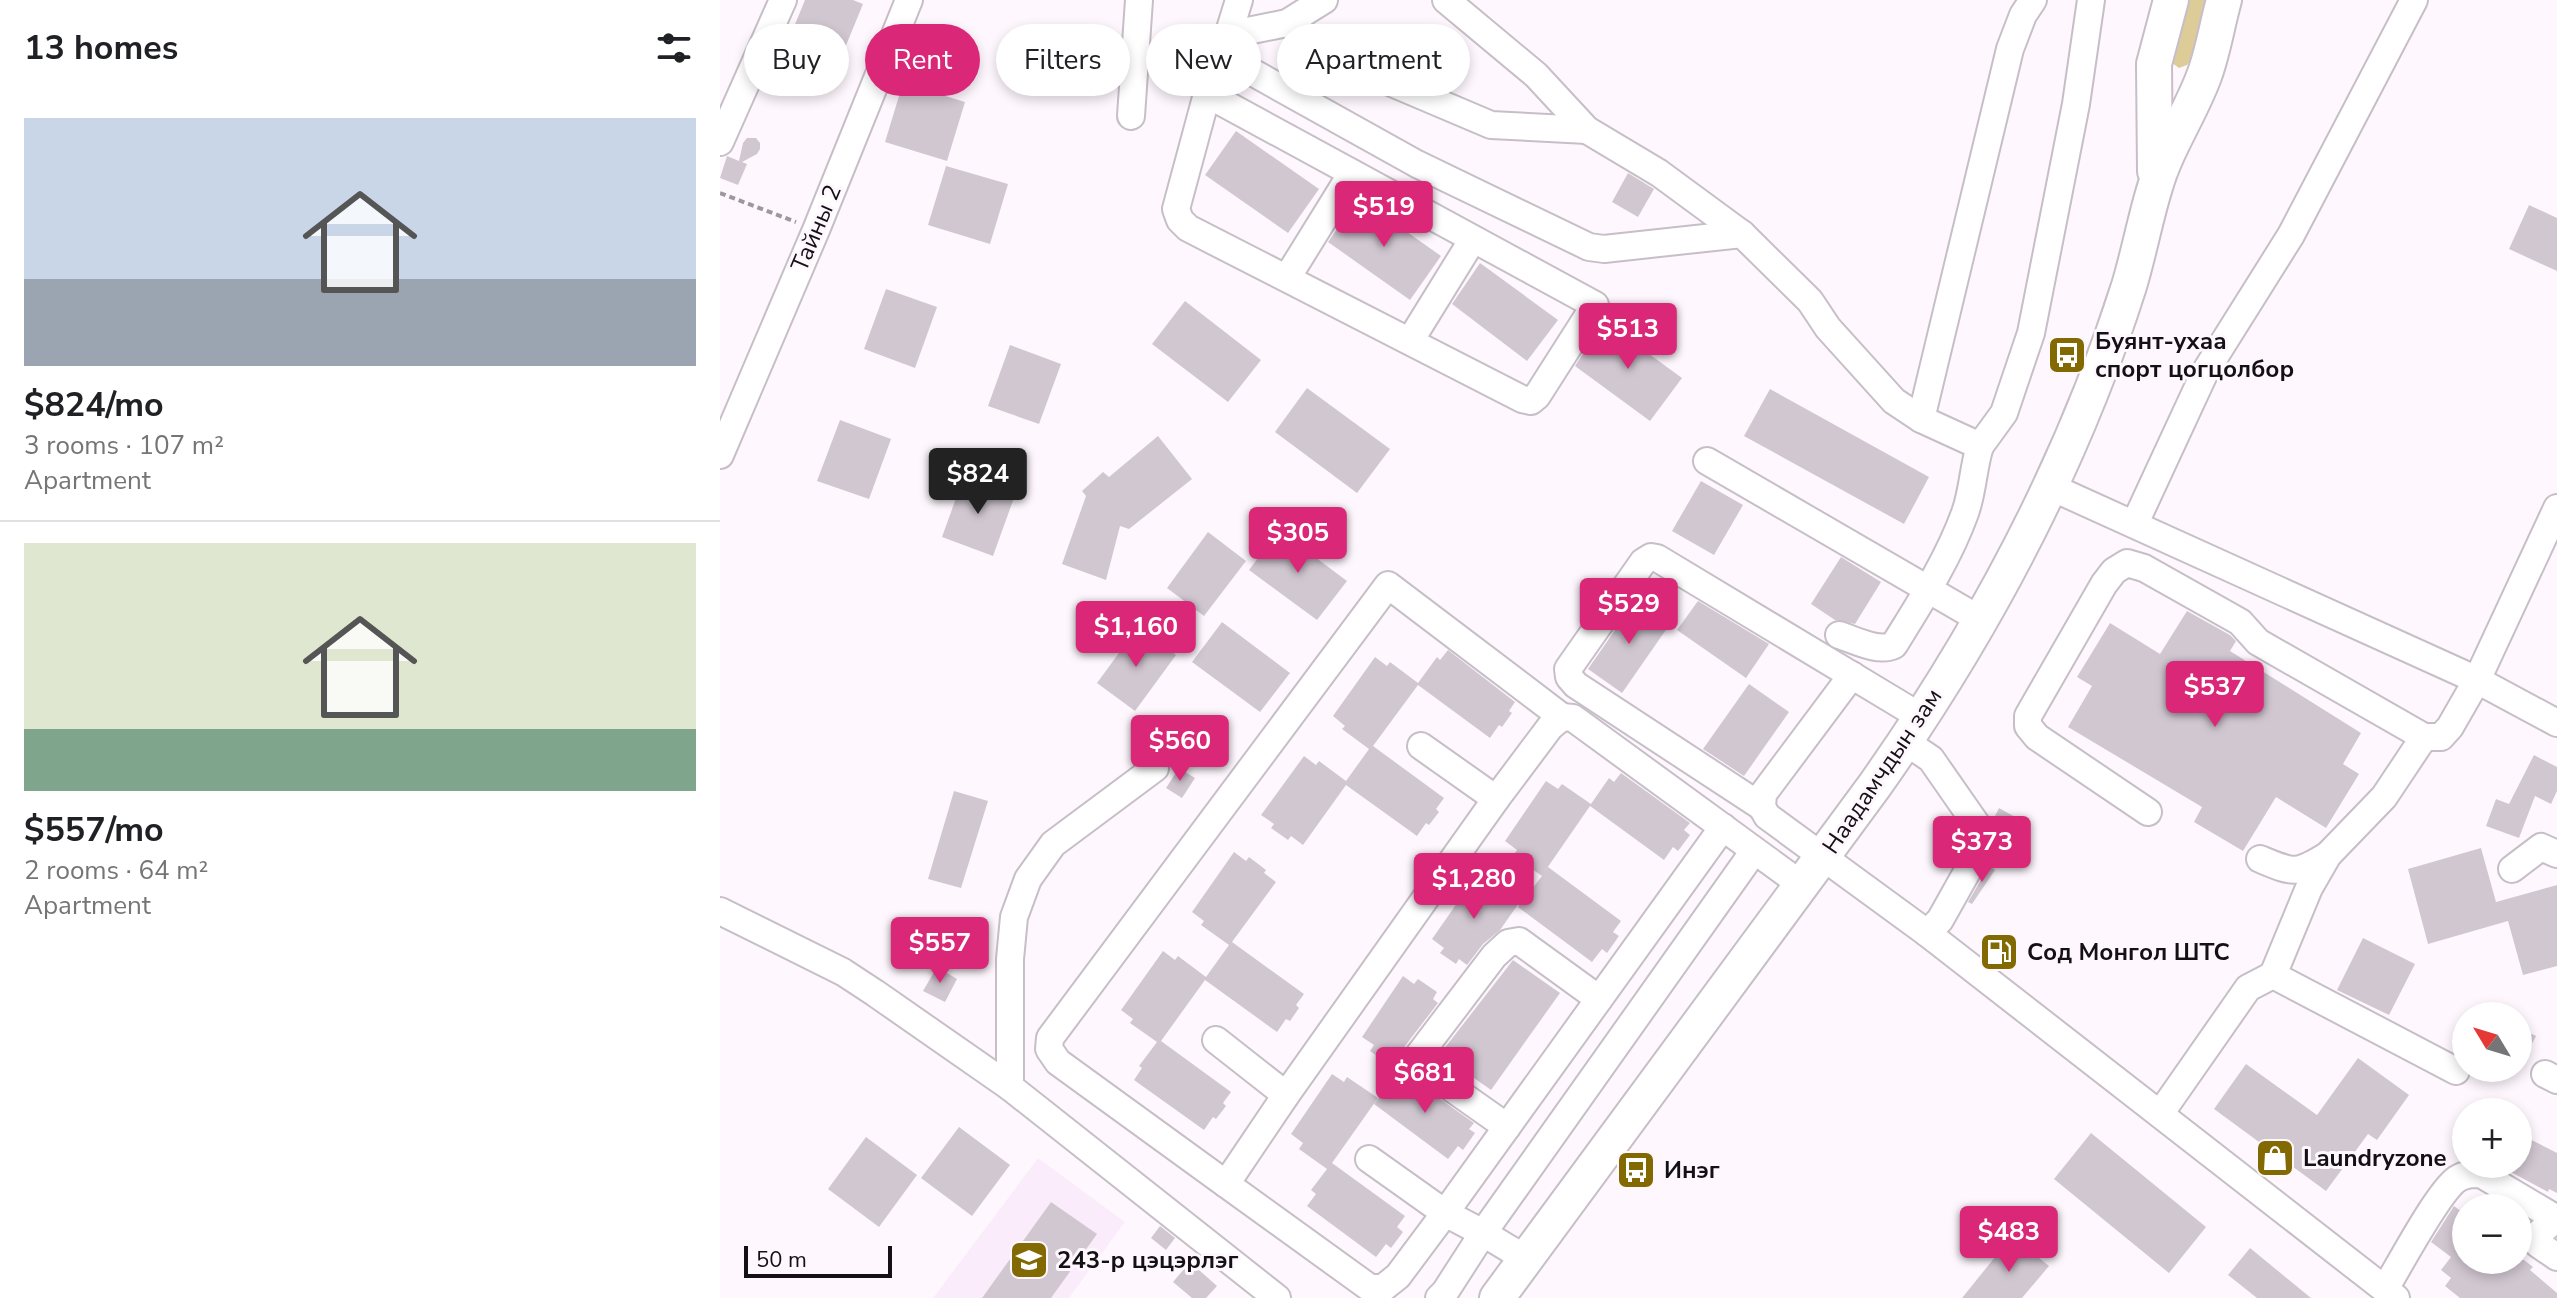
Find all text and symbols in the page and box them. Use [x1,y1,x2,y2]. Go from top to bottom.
chip: Buy [744,24,849,96]
chip: Rent [865,24,980,96]
chip: Filters [996,24,1130,96]
chip: New [1146,24,1261,96]
chip: Apartment [1277,24,1470,96]
text: 13 homes [24,25,178,71]
icon: filters [652,26,696,70]
icon: home [288,170,432,314]
street label: Тайны 2 [783,180,849,276]
pin: $519 [1337,181,1431,249]
text: $519 [1353,189,1415,224]
pin: $513 [1581,303,1675,371]
text: $513 [1597,311,1659,346]
place label: Буянт-ухаа спорт цогцолбор [2095,325,2294,385]
bus stop icon: Буянт-ухаа спорт цогцолбор [2046,334,2088,376]
text: $824/mo [24,382,164,428]
text: 3 rooms · 107 m² [24,428,224,463]
pin: $824 [931,448,1025,516]
text: $824 [947,456,1009,491]
text: Apartment [24,463,151,498]
pin: $305 [1251,507,1345,575]
text: $305 [1267,515,1329,550]
pin: $529 [1582,578,1676,646]
text: $529 [1598,586,1660,621]
icon: home [288,595,432,739]
pin: $1,160 [1071,601,1201,669]
text: $1,160 [1094,609,1178,644]
pin: $537 [2168,661,2262,729]
text: $537 [2184,669,2246,704]
street label: Наадамчдын зам [1815,682,1949,860]
pin: $560 [1133,715,1227,783]
text: $560 [1149,723,1211,758]
text: $557/mo [24,807,164,853]
pin: $373 [1935,816,2029,884]
text: $373 [1951,824,2013,859]
text: 2 rooms · 64 m² [24,853,208,888]
pin: $1,280 [1409,853,1539,921]
text: $1,280 [1432,861,1516,896]
text: Apartment [24,888,151,923]
pin: $557 [893,917,987,985]
text: $557 [909,925,971,960]
fuel station icon: Сод Монгол ШТС [1978,931,2020,973]
place label: Сод Монгол ШТС [2027,936,2230,968]
north arrow [2452,1002,2532,1082]
map controls [2452,1002,2532,1274]
pin: $681 [1378,1047,1472,1115]
text: $681 [1394,1055,1456,1090]
button: + [2452,1098,2532,1178]
shop icon: Laundryzone [2254,1137,2296,1179]
place label: Laundryzone [2303,1142,2447,1174]
bus stop icon: Инэг [1615,1149,1657,1191]
place label: Инэг [1664,1154,1720,1186]
button: − [2452,1194,2532,1274]
pin: $483 [1962,1206,2056,1274]
text: $483 [1978,1214,2040,1249]
school or university icon: 243-р цэцэрлэг [1008,1239,1050,1281]
scale bar [744,1242,892,1278]
place label: 243-р цэцэрлэг [1057,1244,1238,1276]
text: 50 m [756,1245,807,1275]

